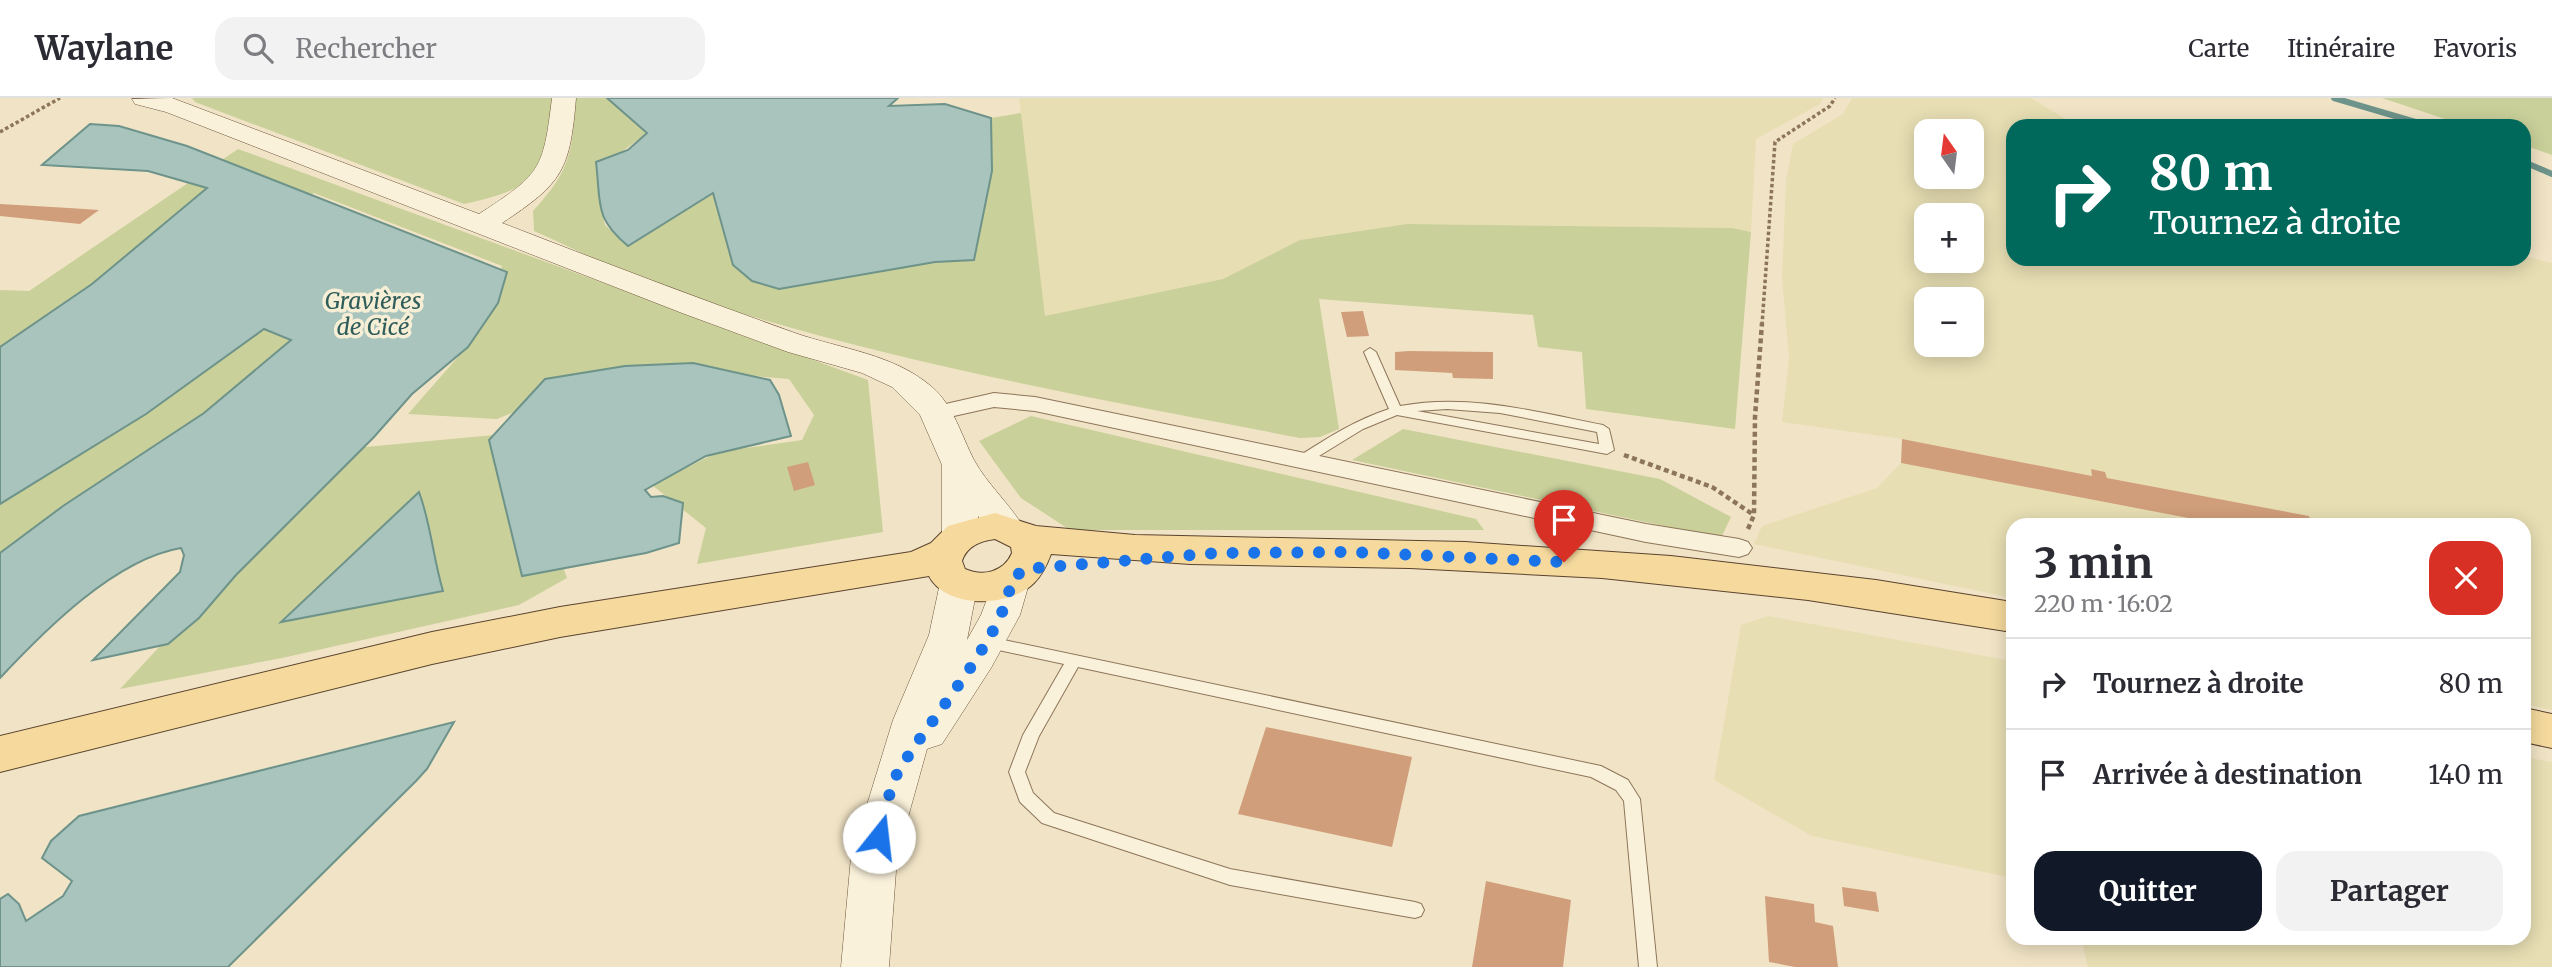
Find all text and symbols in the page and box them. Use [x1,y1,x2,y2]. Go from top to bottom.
search box [215,17,705,80]
text: Waylane [35,28,173,69]
icon: search [239,29,277,67]
text: Rechercher [295,32,437,65]
text: Carte [2188,33,2249,64]
text: Itinéraire [2287,33,2395,64]
text: Favoris [2433,33,2517,64]
north arrow [1914,119,1984,189]
map controls [1914,119,1984,357]
text: 80 m [2149,142,2272,203]
icon: right [2034,147,2125,238]
button: + [1914,203,1984,273]
text: Tournez à droite [2149,203,2401,243]
water label: Gravières de Cicé [325,286,421,341]
button: − [1914,287,1984,357]
pin [1534,490,1594,562]
icon: arrive [1545,501,1583,539]
text: 3 min [2034,537,2153,589]
button: close [2429,541,2503,615]
text: 220 m · 16:02 [2034,589,2173,618]
icon: right [2034,665,2072,703]
text: Tournez à droite [2093,667,2304,700]
text: 80 m [2439,667,2503,700]
icon: arrive [2034,756,2072,794]
text: Arrivée à destination [2093,758,2362,791]
text: 140 m [2428,758,2503,791]
position arrow [842,800,916,874]
button: Quitter [2034,851,2262,931]
button: Partager [2276,851,2503,931]

